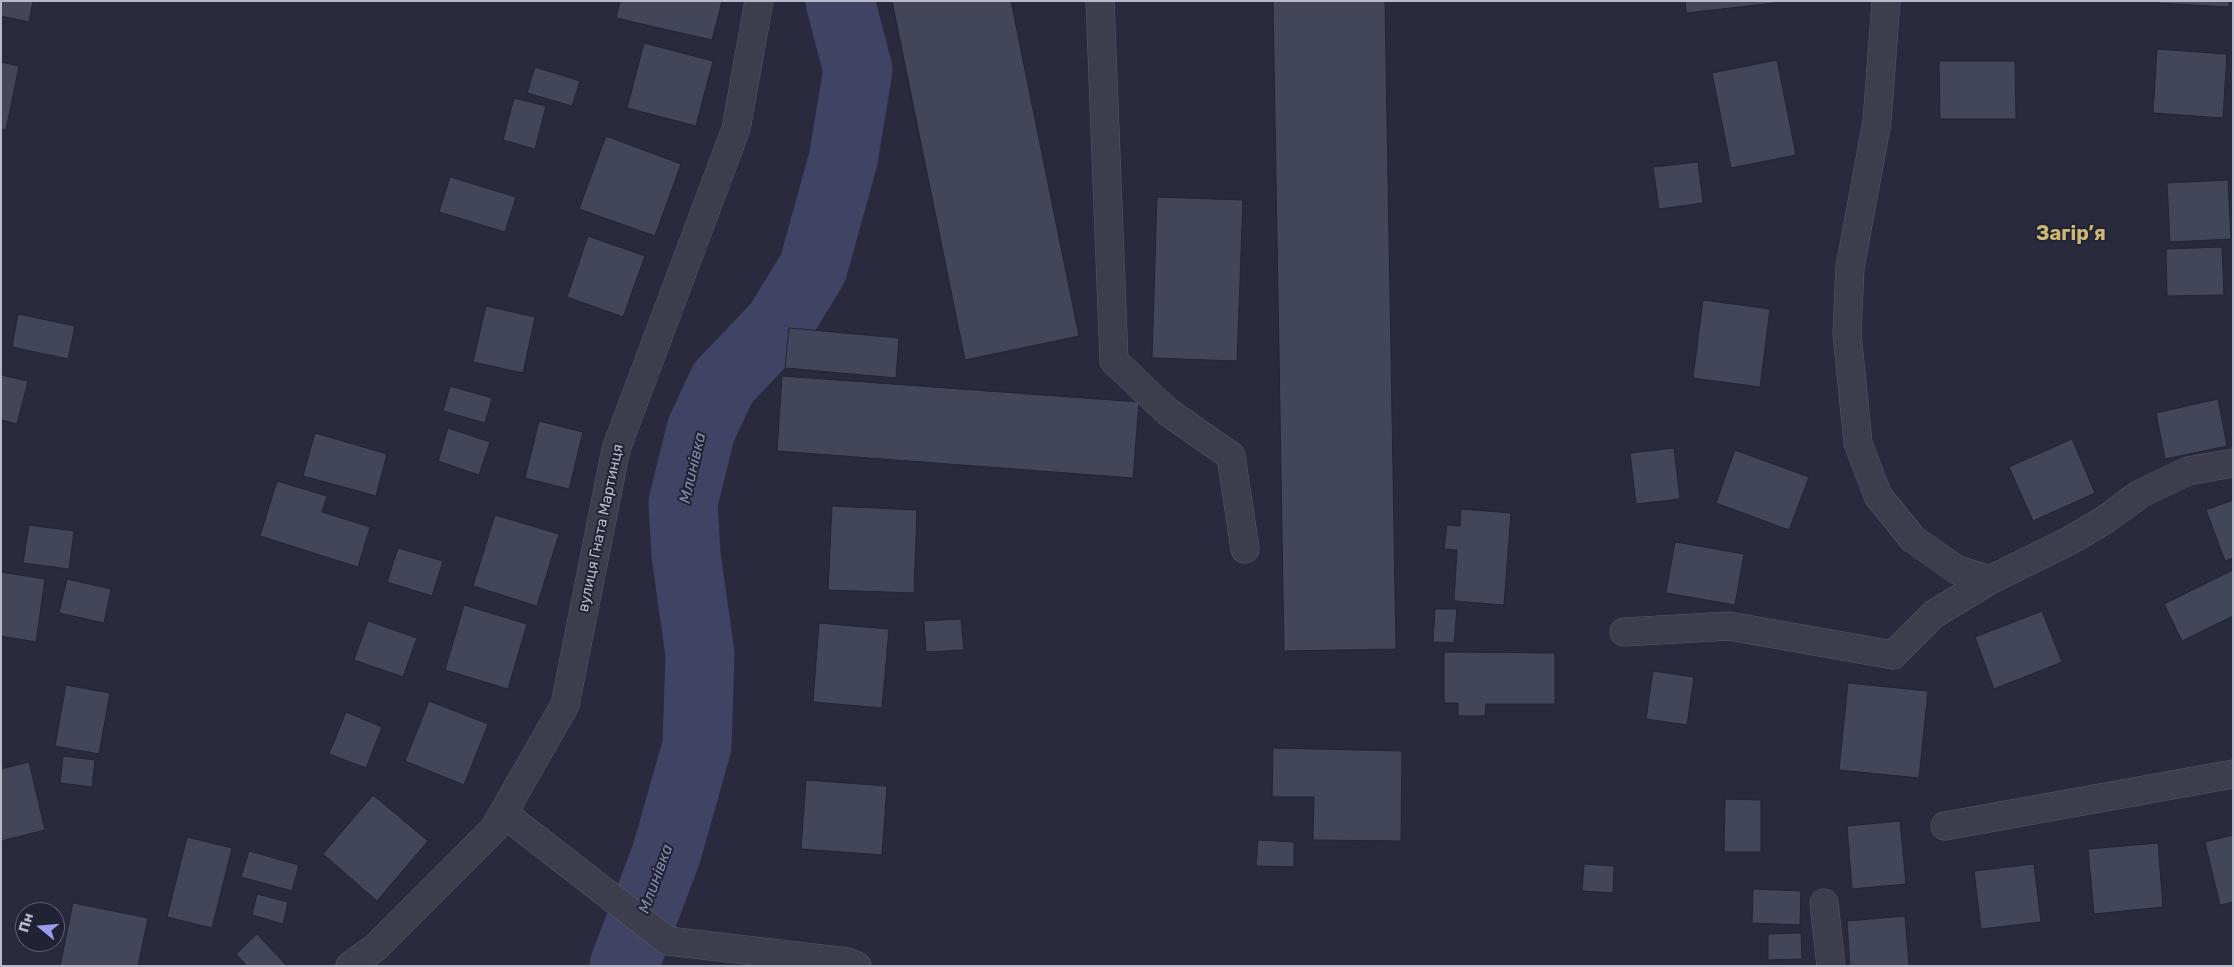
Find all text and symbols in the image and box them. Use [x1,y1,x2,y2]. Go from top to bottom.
district label: Загір’я [2036,222,2106,246]
water label: Млинівка [676,431,710,505]
street label: вулиця Гната Мартинця [574,442,628,614]
water label: Млинівка [635,842,677,916]
north arrow [15,902,65,952]
text: Пн [15,911,37,935]

